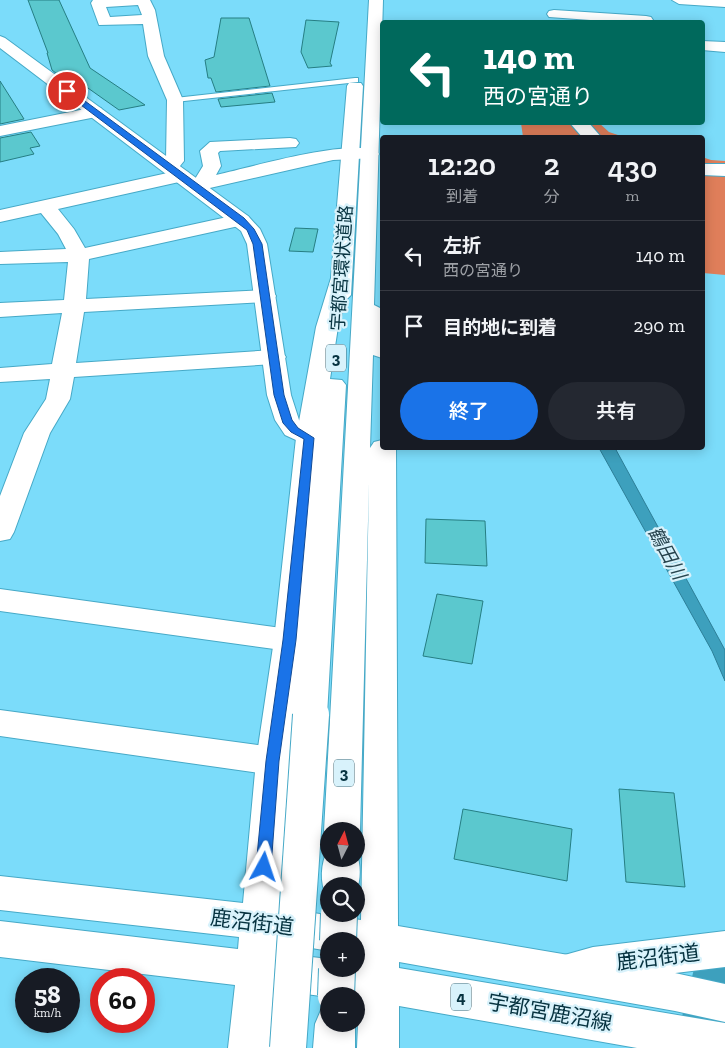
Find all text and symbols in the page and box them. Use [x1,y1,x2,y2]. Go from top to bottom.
text: 140 m [483,36,574,78]
icon: left [400,40,465,105]
pin [46,70,88,112]
icon: arrive [53,77,81,105]
text: 西の宮通り [483,83,593,110]
text: 12:20 [428,147,496,183]
text: 2 [544,147,560,183]
text: 430 [608,150,657,186]
text: m [626,186,639,205]
text: 到着 [446,187,478,206]
text: 分 [544,187,560,206]
street label: 宇都宮環状道路 [327,204,357,332]
text: 左折 [443,234,481,257]
icon: left [400,242,428,270]
text: 140 m [636,244,685,267]
text: 西の宮通り [443,261,523,280]
icon: arrive [400,312,428,340]
text: 290 m [633,314,685,337]
text: 目的地に到着 [443,316,557,339]
road number: 3 [326,344,346,372]
button: 終了 [400,382,538,440]
button: 共有 [548,382,685,440]
water label: 鶴田川 [643,522,692,585]
road number: 3 [334,760,354,786]
north arrow [320,822,365,868]
map controls [320,822,365,1032]
position arrow [237,840,289,892]
button: search [320,877,365,922]
street label: 鹿沼街道 [209,904,295,940]
button: + [320,932,365,977]
street label: 鹿沼街道 [615,939,701,975]
speed limit sign: 60 [90,968,155,1033]
text: 58 [34,979,61,1009]
road number: 4 [451,984,471,1010]
button: − [320,987,365,1032]
street label: 宇都宮鹿沼線 [486,989,614,1035]
text: km/h [34,1006,61,1020]

